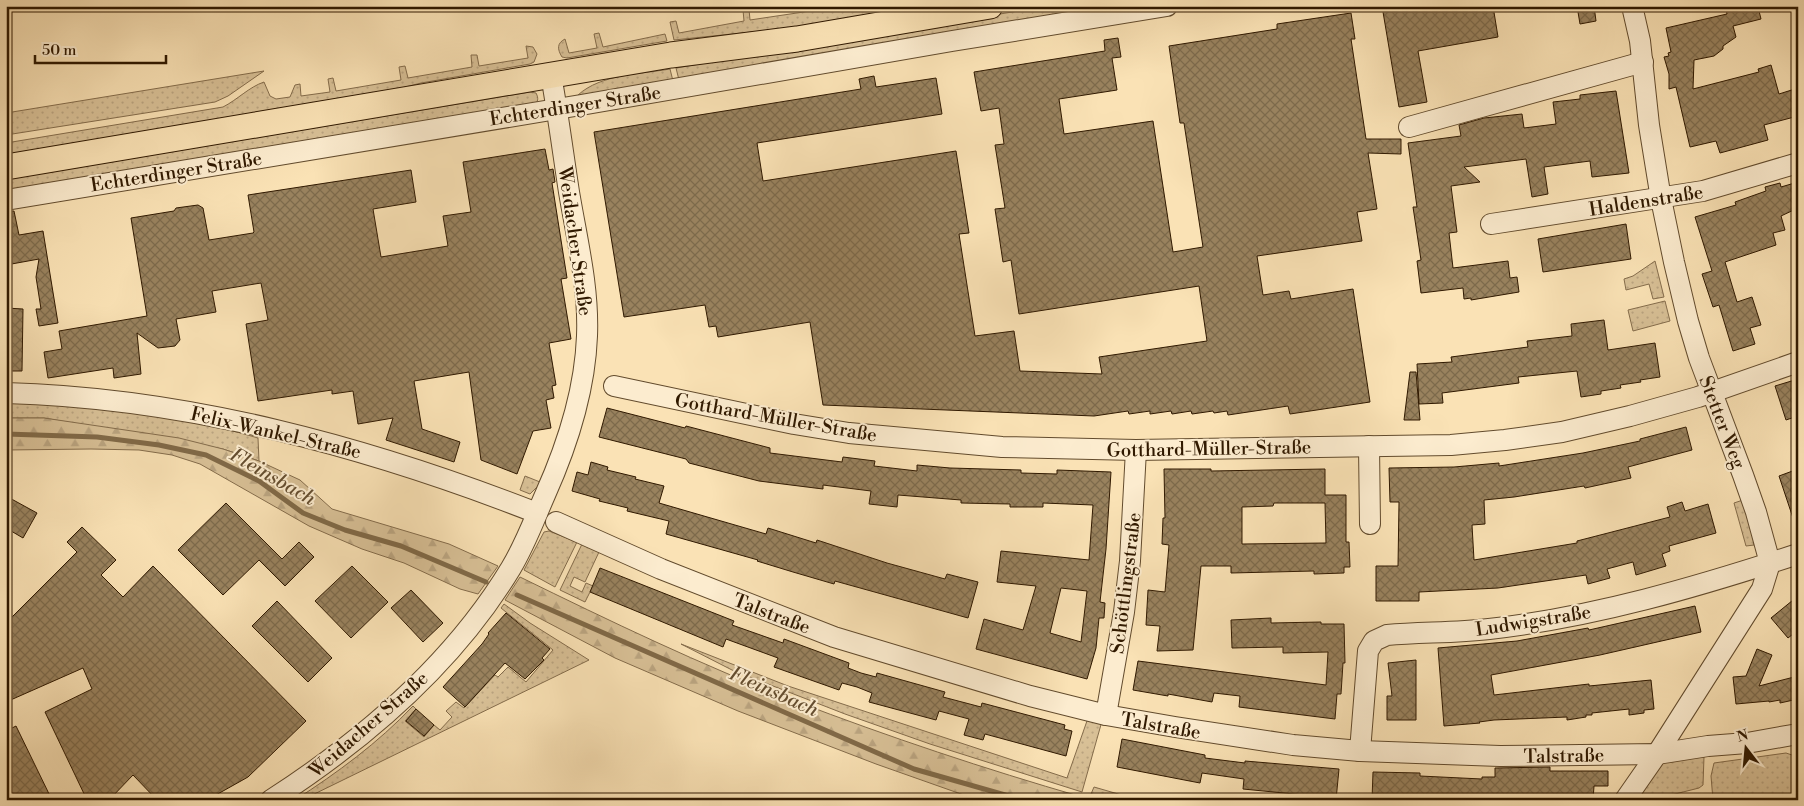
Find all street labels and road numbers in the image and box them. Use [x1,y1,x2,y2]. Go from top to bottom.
street label: Echterdinger Straße [488,81,663,131]
street label: Echterdinger Straße [89,147,264,197]
street label: Weidacher Straße [553,164,597,317]
street label: Haldenstraße [1587,180,1705,222]
street label: Stetter Weg [1693,373,1751,472]
street label: Gotthard-Müller-Straße [673,388,879,448]
street label: Felix-Wankel-Straße [188,402,363,464]
street label: Gotthard-Müller-Straße [1106,435,1312,463]
street label: Schöttlingstraße [1105,511,1147,655]
street label: Talstraße [730,588,814,640]
street label: Ludwigstraße [1474,600,1593,642]
street label: Weidacher Straße [303,666,433,784]
street label: Talstraße [1119,707,1203,745]
street label: Talstraße [1523,743,1605,769]

